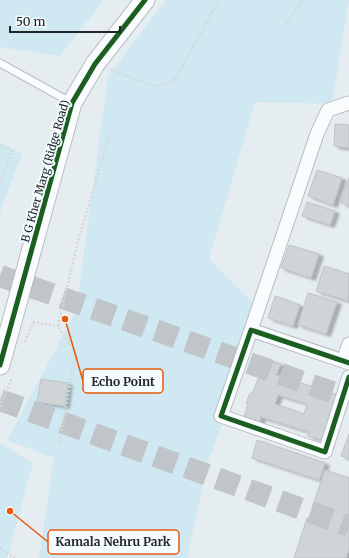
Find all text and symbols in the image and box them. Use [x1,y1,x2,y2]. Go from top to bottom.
scale bar [10,8,120,34]
text: 50 m [16,14,45,29]
street label: B G Kher Marg (Ridge Road) [18,98,72,244]
callout: Echo Point [83,369,163,393]
text: Echo Point [91,374,155,389]
callout: Kamala Nehru Park [48,530,179,554]
text: Kamala Nehru Park [55,534,171,549]

